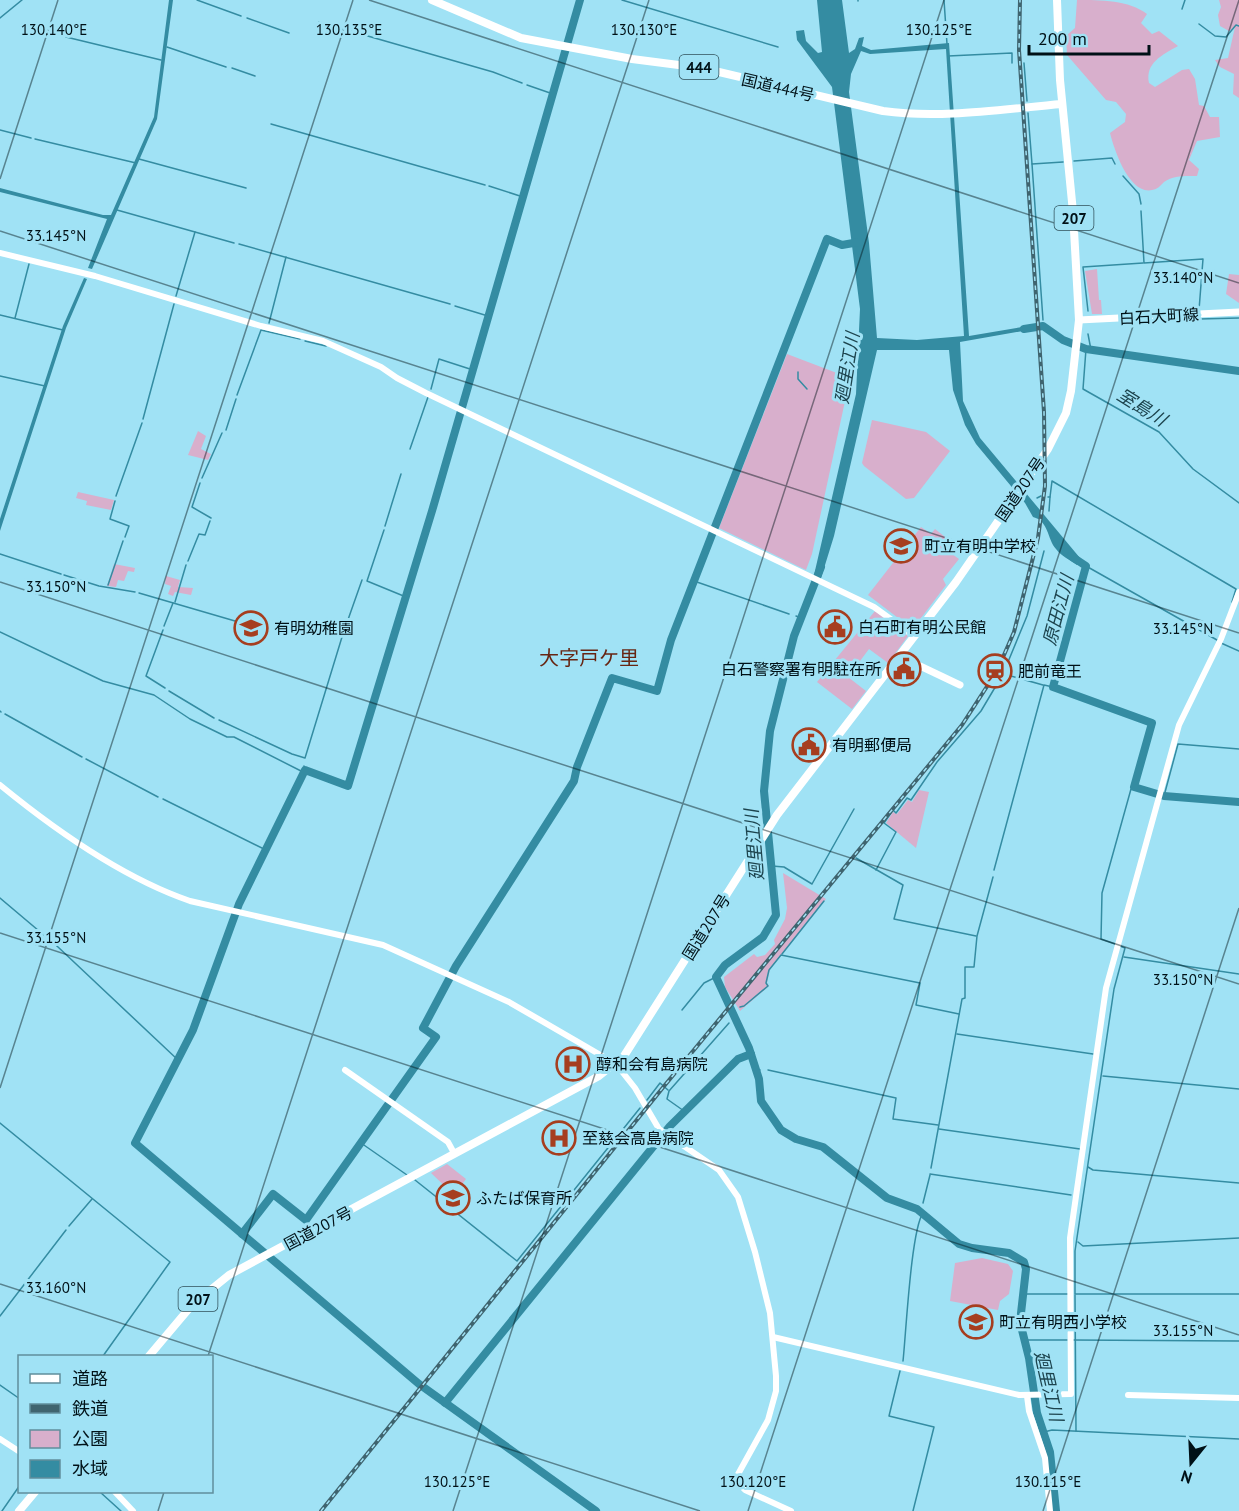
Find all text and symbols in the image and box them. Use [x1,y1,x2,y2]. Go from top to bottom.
scale bar [1029,18,1149,56]
text: 130.140°E [21,20,87,39]
text: 130.135°E [316,20,382,39]
text: 130.130°E [611,20,677,39]
text: 130.125°E [906,20,972,39]
text: 200 m [1038,27,1087,50]
road number: 444 [680,55,718,79]
street label: 国道444号 [740,69,816,105]
road number: 207 [1054,206,1094,230]
text: 33.145°N [26,226,86,245]
text: 33.140°N [1153,268,1213,287]
street label: 白石大町線 [1119,304,1199,328]
water label: 廻里江川 [830,329,864,405]
water label: 室島川 [1113,383,1173,432]
street label: 国道207号 [991,453,1049,525]
school or university icon: 町立有明中学校 [883,528,919,564]
place label: 町立有明中学校 [924,536,1036,556]
water label: 原田江川 [1038,570,1079,648]
text: 33.150°N [26,577,86,596]
public building icon: 白石町有明公民館 [817,609,853,645]
school or university icon: 有明幼稚園 [233,610,269,646]
place label: 白石町有明公民館 [858,617,986,637]
place label: 有明幼稚園 [274,618,354,638]
text: 33.145°N [1153,619,1213,638]
district label: 大字戸ケ里 [539,645,639,671]
public building icon: 白石警察署有明駐在所 [886,651,922,687]
station icon: 肥前竜王 [977,653,1013,689]
place label: 白石警察署有明駐在所 [721,659,881,679]
place label: 肥前竜王 [1018,661,1082,681]
public building icon: 有明郵便局 [791,727,827,763]
place label: 有明郵便局 [832,735,912,755]
water label: 廻里江川 [739,806,769,882]
street label: 国道207号 [678,890,734,964]
text: 33.155°N [26,928,86,947]
text: 33.150°N [1153,970,1213,989]
hospital icon: 醇和会有島病院 [555,1046,591,1082]
place label: 醇和会有島病院 [596,1054,708,1074]
hospital icon: 至慈会高島病院 [541,1120,577,1156]
place label: 至慈会高島病院 [582,1128,694,1148]
school or university icon: ふたば保育所 [435,1180,471,1216]
place label: ふたば保育所 [476,1188,572,1208]
street label: 国道207号 [281,1202,355,1254]
text: 33.160°N [26,1278,86,1297]
road number: 207 [178,1287,218,1311]
school or university icon: 町立有明西小学校 [958,1304,994,1340]
place label: 町立有明西小学校 [999,1312,1127,1332]
text: 33.155°N [1153,1321,1213,1340]
water label: 廻里江川 [1030,1348,1069,1426]
legend [18,1355,213,1493]
text: 道路 [72,1367,108,1390]
text: 鉄道 [72,1397,108,1420]
text: 公園 [72,1427,108,1450]
north arrow [1161,1433,1221,1493]
text: 水域 [72,1457,108,1480]
text: N [1178,1466,1194,1488]
text: 130.125°E [424,1472,490,1491]
text: 130.120°E [720,1472,786,1491]
text: 130.115°E [1015,1472,1081,1491]

